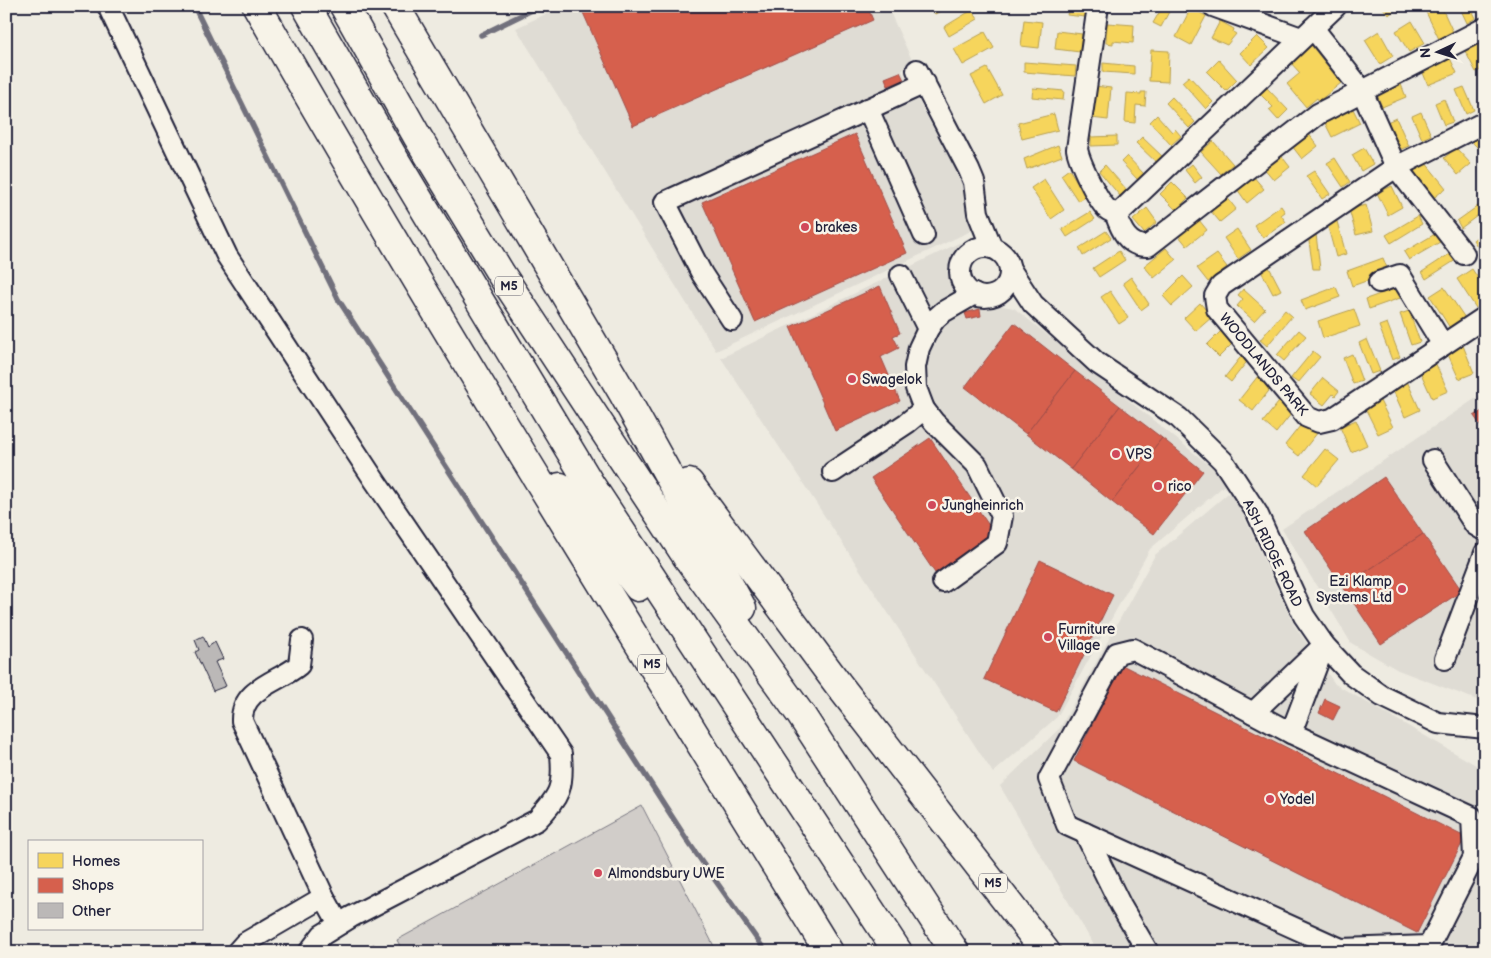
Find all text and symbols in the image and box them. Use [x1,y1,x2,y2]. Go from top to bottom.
north arrow [1414,28,1464,78]
text: N [1417,47,1434,59]
place label: brakes [815,219,858,236]
marker: brakes [799,221,811,233]
road number: M5 [495,276,523,296]
street label: WOODLANDS PARK [1216,310,1312,420]
place label: Swagelok [862,371,922,388]
marker: Swagelok [846,373,858,385]
place label: VPS [1126,446,1152,463]
marker: VPS [1110,448,1122,460]
place label: rico [1168,478,1192,495]
marker: rico [1152,480,1164,492]
place label: Jungheinrich [942,497,1024,514]
street label: ASH RIDGE ROAD [1239,497,1306,610]
marker: Jungheinrich [926,499,938,511]
place label: Ezi Klamp Systems Ltd [1316,573,1392,606]
marker: Ezi Klamp Systems Ltd [1396,583,1408,595]
place label: Furniture Village [1058,621,1115,654]
marker: Furniture Village [1042,631,1054,643]
road number: M5 [638,654,666,674]
place label: Yodel [1279,791,1314,808]
marker: Yodel [1264,793,1276,805]
legend [28,840,202,930]
text: Homes [72,852,121,871]
place label: Almondsbury UWE [608,865,725,882]
marker: Almondsbury UWE [592,867,604,879]
road number: M5 [979,874,1007,892]
text: Shops [72,876,115,895]
text: Other [72,902,111,921]

